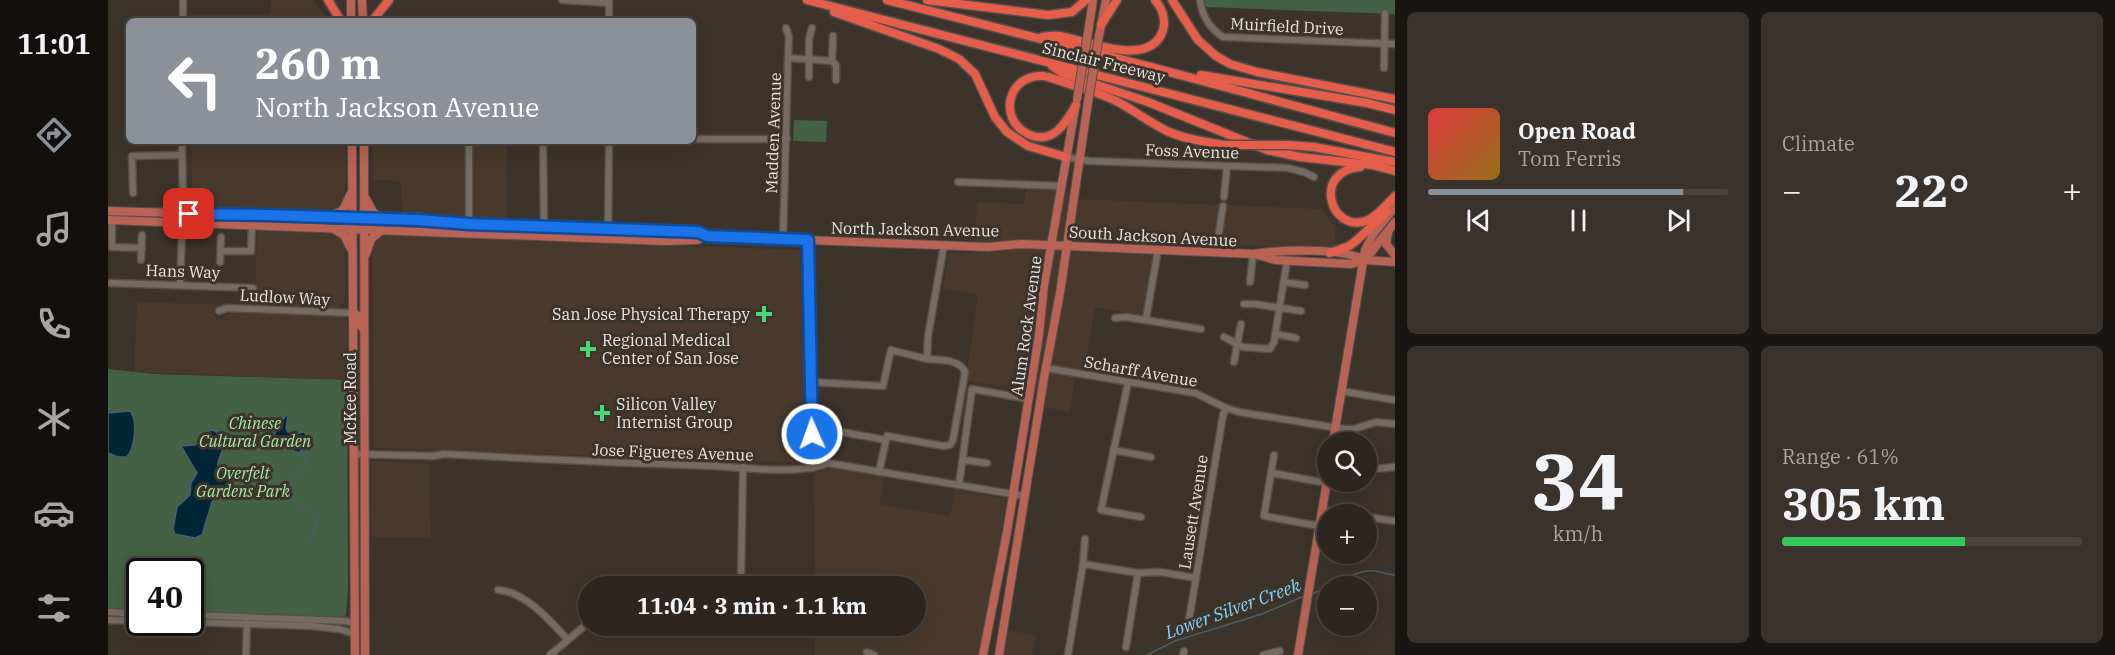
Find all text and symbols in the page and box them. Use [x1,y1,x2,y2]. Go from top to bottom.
street label: Muirfield Drive [1230,13,1344,39]
text: 11:01 [18,26,90,61]
text: 260 m [255,36,381,91]
street label: Sinclair Freeway [1041,37,1168,87]
icon: left [156,42,234,120]
street label: Madden Avenue [761,72,785,194]
text: North Jackson Avenue [255,89,539,124]
icon: directions [33,114,75,156]
text: Open Road [1518,116,1636,145]
text: Climate [1782,130,1855,157]
street label: Foss Avenue [1145,139,1239,163]
text: Tom Ferris [1518,145,1621,172]
text: 22° [1894,161,1970,219]
text: − [1782,169,1802,212]
text: + [2062,169,2082,212]
pin [163,188,214,239]
icon: arrive [172,197,205,230]
icon: previous [1462,204,1495,237]
icon: pause [1562,204,1595,237]
icon: next [1662,204,1695,237]
icon: music [33,208,75,250]
street label: North Jackson Avenue [831,218,999,240]
street label: South Jackson Avenue [1068,222,1238,250]
street label: Alum Rock Avenue [1006,254,1046,398]
street label: Hans Way [145,260,221,282]
street label: Ludlow Way [239,285,331,309]
icon: phone [33,303,75,345]
place label: San Jose Physical Therapy [552,304,750,324]
marker: San Jose Physical Therapy [755,305,773,323]
place label: Regional Medical Center of San Jose [602,330,739,368]
marker: Regional Medical Center of San Jose [579,340,597,358]
street label: Scharff Avenue [1083,351,1199,391]
street label: McKee Road [340,352,360,444]
place label: Silicon Valley Internist Group [616,394,733,432]
icon: climate [33,398,75,440]
position arrow [780,402,844,466]
marker: Silicon Valley Internist Group [593,404,611,422]
park label: Chinese Cultural Garden [199,413,311,451]
text: 34 [1531,430,1625,531]
map controls [1317,432,1377,636]
button: search [1317,432,1377,492]
street label: Jose Figueres Avenue [592,439,754,465]
text: Range · 61% [1782,443,1899,470]
street label: Lausett Avenue [1174,453,1212,571]
park label: Overfelt Gardens Park [196,463,290,501]
text: 305 km [1782,474,1945,532]
icon: car [33,492,75,534]
button: + [1317,504,1377,564]
text: km/h [1553,520,1603,547]
speed limit sign: 40 [126,558,204,636]
water label: Lower Silver Creek [1161,573,1304,644]
button: − [1317,576,1377,636]
icon: filters [33,587,75,629]
text: 11:04 · 3 min · 1.1 km [637,591,867,620]

